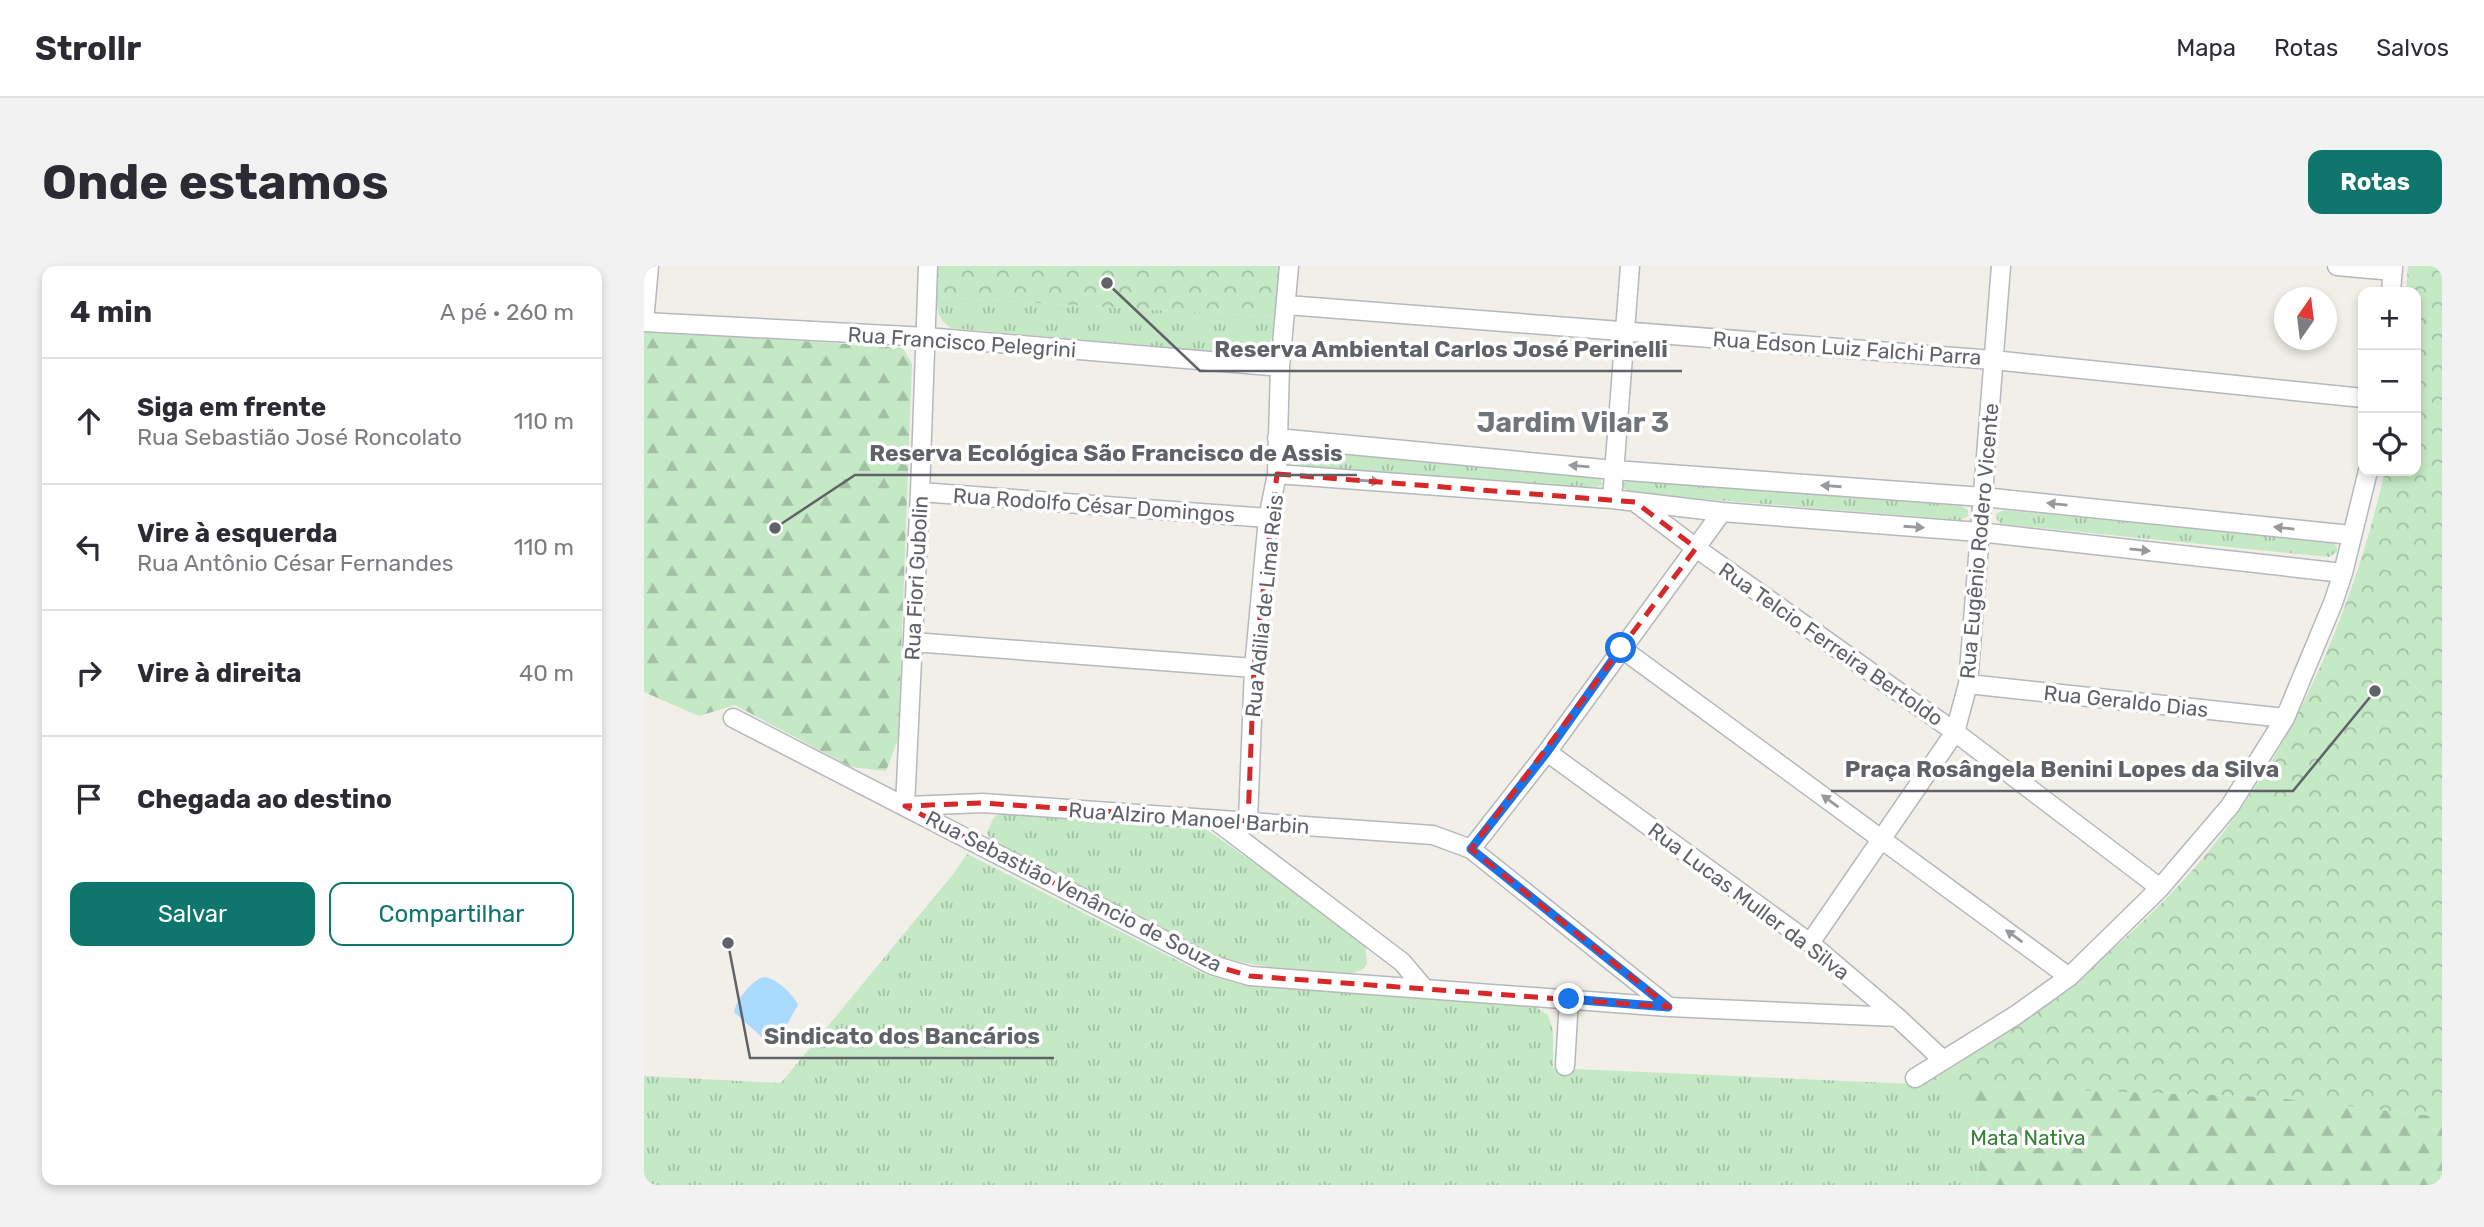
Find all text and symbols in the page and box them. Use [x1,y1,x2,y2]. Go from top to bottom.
text: Strollr [35,29,141,68]
text: Mapa [2176,34,2236,62]
text: Rotas [2274,34,2338,62]
text: Salvos [2376,34,2449,62]
button: Rotas [2308,150,2442,214]
text: Onde estamos [42,153,389,211]
north arrow [2274,287,2337,350]
map controls [2358,287,2421,476]
button: + [2358,287,2421,350]
text: 4 min [70,294,152,330]
text: A pé · 260 m [440,298,574,326]
street label: Rua Francisco Pelegrini [847,322,1077,362]
street label: Rua Edson Luiz Falchi Parra [1712,326,1982,370]
callout: Reserva Ambiental Carlos José Perinelli [1200,327,1682,371]
text: Reserva Ambiental Carlos José Perinelli [1214,335,1668,363]
button: − [2358,350,2421,413]
text: Siga em frente [137,392,326,423]
icon: ahead [70,402,108,440]
street label: Rua Eugênio Rodero Vicente [1954,402,2004,680]
district label: Jardim Vilar 3 [1477,406,1669,439]
text: 110 m [514,407,574,435]
button: locate [2358,413,2421,476]
text: Rua Sebastião José Roncolato [137,423,462,451]
callout: Reserva Ecológica São Francisco de Assis [855,431,1357,475]
text: Reserva Ecológica São Francisco de Assis [869,439,1343,467]
one-way arrow [1568,461,1590,472]
one-way arrow [1359,476,1381,487]
one-way arrow [1819,480,1841,491]
street label: Rua Rodolfo César Domingos [952,483,1236,527]
street label: Rua Adilia de Lima Reis [1240,493,1288,719]
street label: Rua Fiori Gubolin [899,495,933,661]
one-way arrow [2046,499,2068,510]
text: Vire à esquerda [137,518,338,549]
one-way arrow [1903,522,1925,533]
one-way arrow [2272,522,2294,533]
icon: left [70,528,108,566]
text: 110 m [514,533,574,561]
one-way arrow [2129,545,2151,556]
text: Rua Antônio César Fernandes [137,549,454,577]
street label: Rua Telcio Ferreira Bertoldo [1714,557,1948,731]
route start [1605,632,1636,663]
icon: right [70,654,108,692]
text: Vire à direita [137,658,302,689]
text: 40 m [519,659,574,687]
street label: Rua Geraldo Dias [2043,680,2209,722]
callout: Praça Rosângela Benini Lopes da Silva [1831,747,2293,791]
text: Praça Rosângela Benini Lopes da Silva [1845,755,2279,783]
icon: arrive [70,780,108,818]
text: Chegada ao destino [137,784,392,815]
one-way arrow [1822,794,1840,809]
street label: Rua Alziro Manoel Barbin [1068,797,1310,839]
street label: Rua Sebastião Venâncio de Souza [922,805,1226,977]
street label: Rua Lucas Muller da Silva [1643,817,1855,985]
button: Salvar [70,882,315,946]
button: Compartilhar [329,882,574,946]
one-way arrow [2005,929,2023,943]
route end [1553,983,1584,1014]
callout: Sindicato dos Bancários [750,1014,1054,1058]
text: Sindicato dos Bancários [764,1022,1040,1050]
park label: Mata Nativa [1970,1125,2086,1150]

